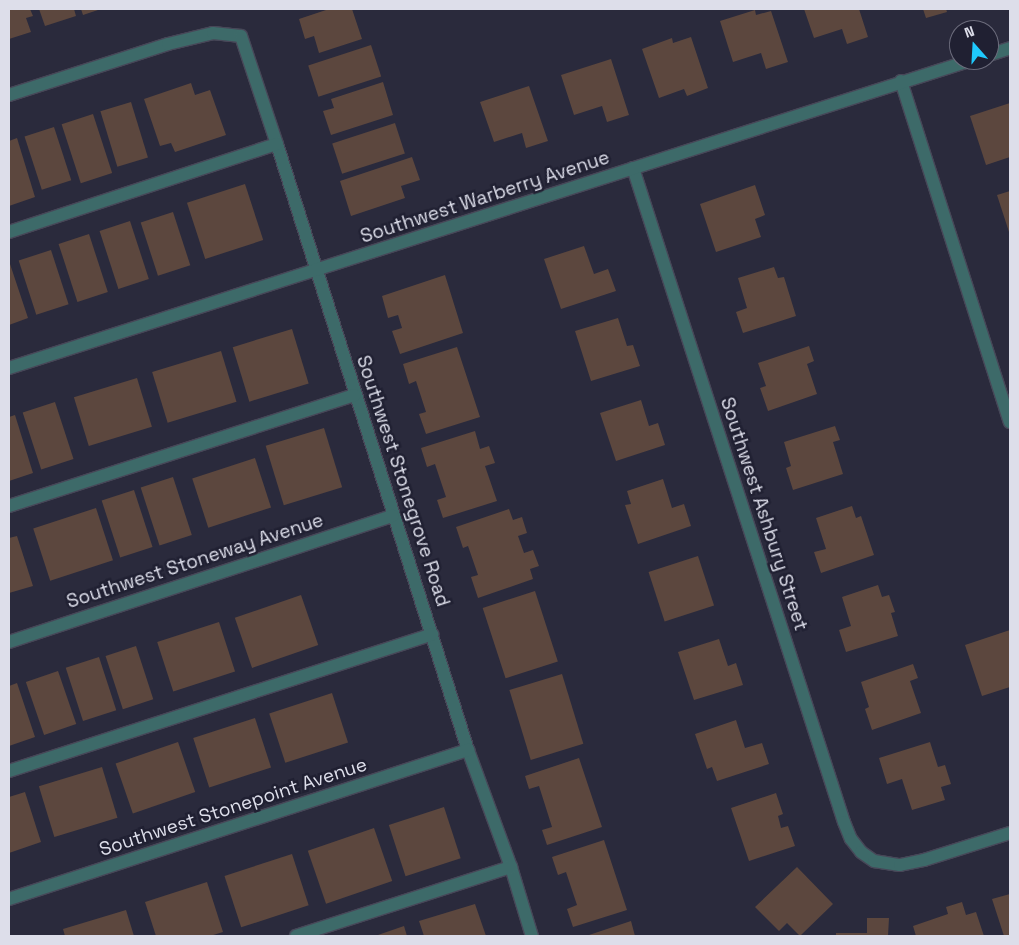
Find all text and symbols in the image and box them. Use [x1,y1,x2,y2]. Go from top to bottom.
north arrow [949,20,999,70]
text: N [962,22,977,42]
street label: Southwest Warberry Avenue [357,146,613,248]
street label: Southwest Stonegrove Road [352,353,454,609]
street label: Southwest Ashbury Street [715,394,813,634]
street label: Southwest Stoneway Avenue [64,509,326,613]
street label: Southwest Stonepoint Avenue [96,753,370,861]

